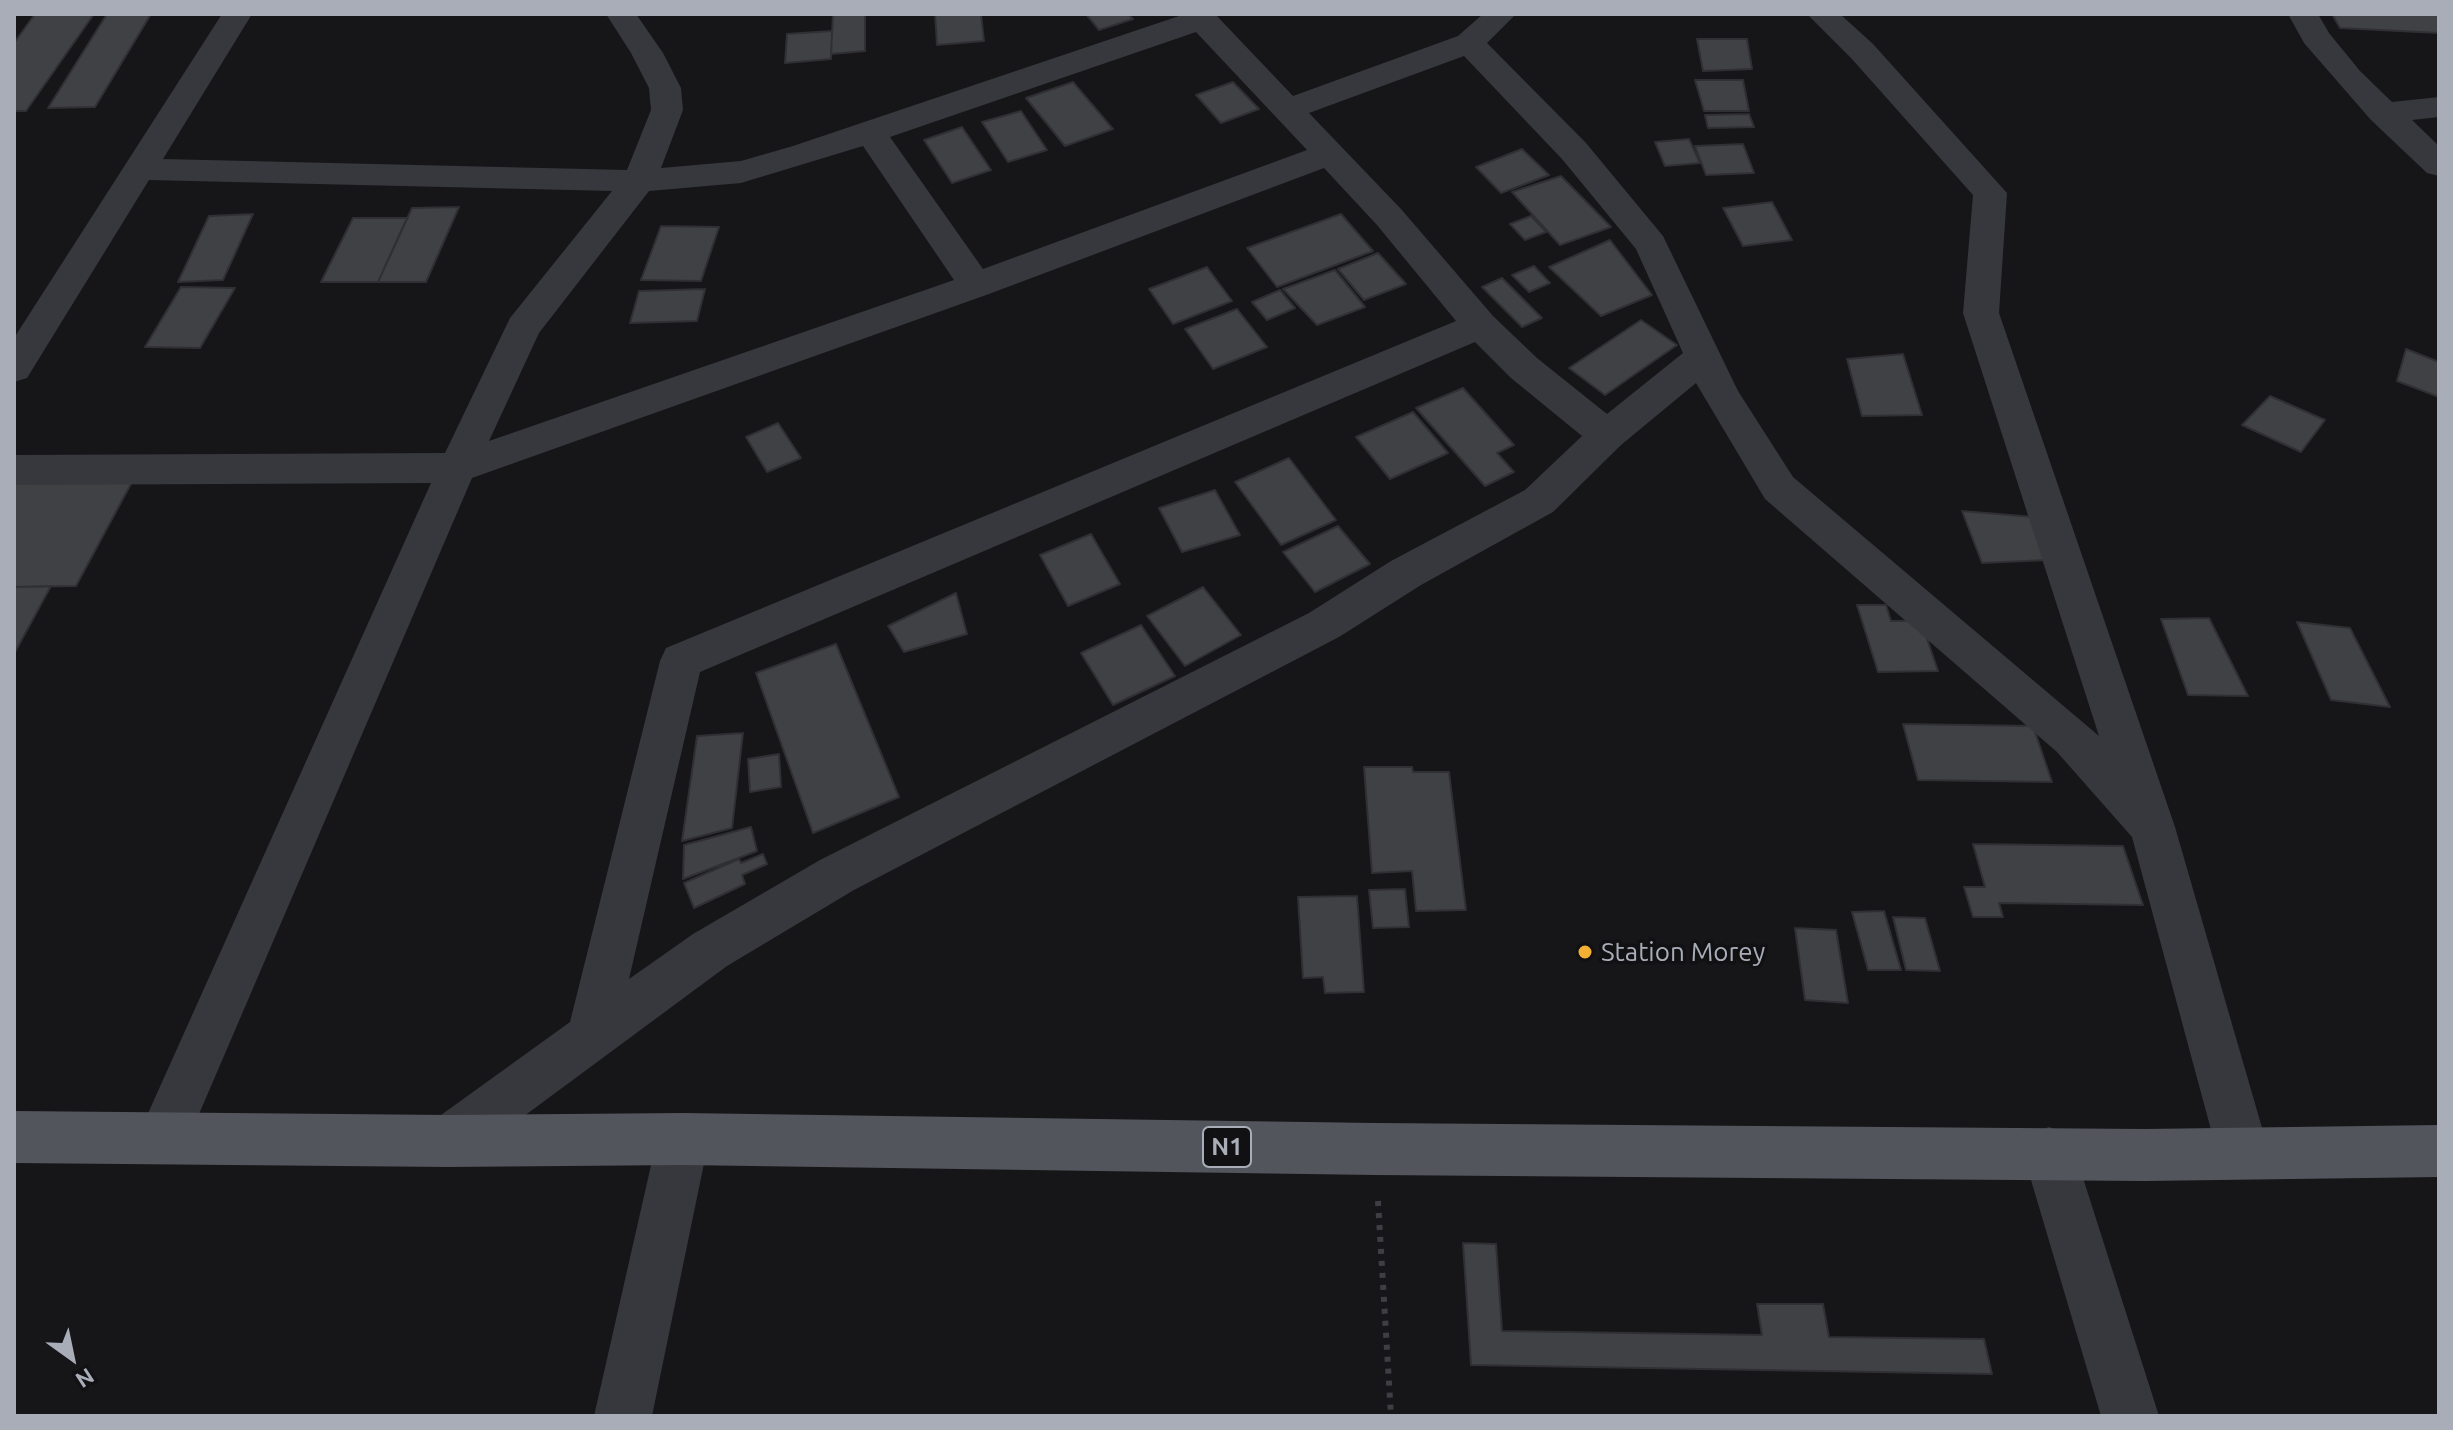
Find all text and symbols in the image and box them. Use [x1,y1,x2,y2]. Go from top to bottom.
place label: Station Morey [1601,936,1765,968]
marker: Station Morey [1576,943,1594,961]
road number: N1 [1203,1127,1251,1167]
north arrow [32,1318,112,1398]
text: N [72,1364,99,1393]

